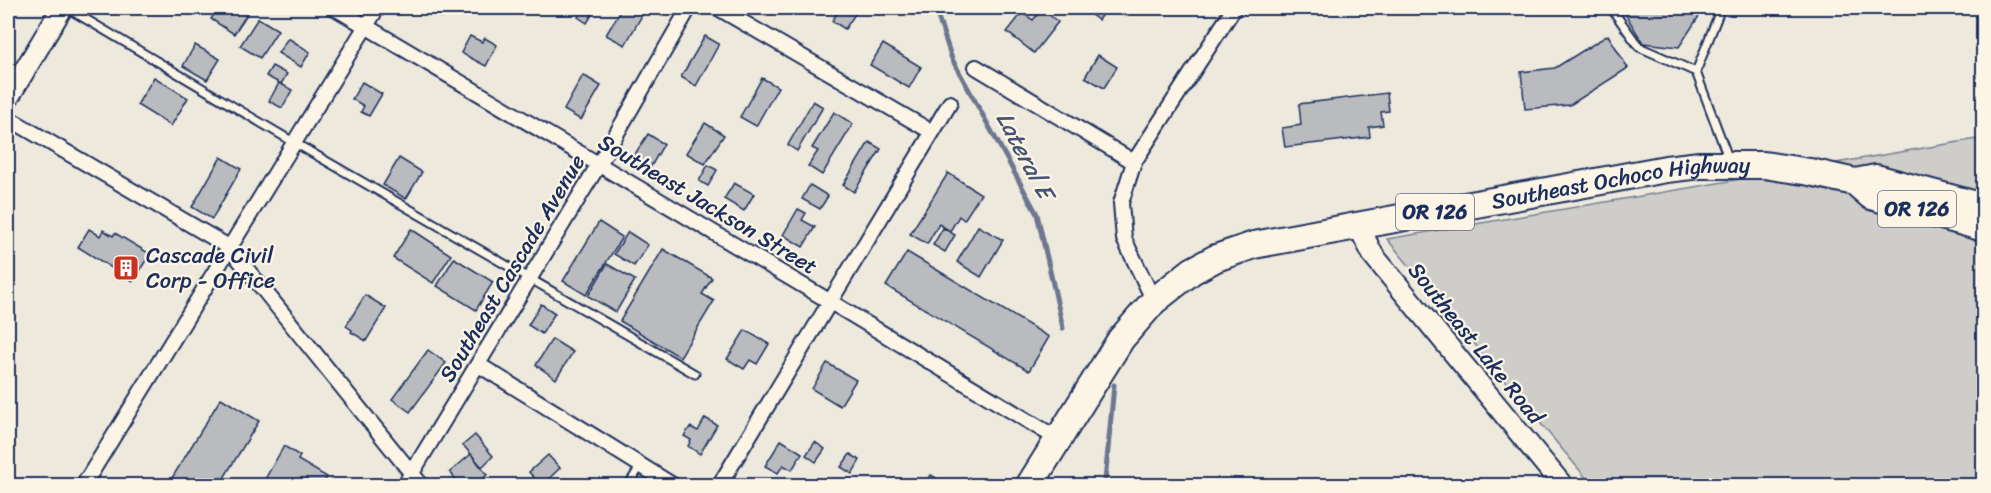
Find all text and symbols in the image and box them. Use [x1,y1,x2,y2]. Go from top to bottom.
water label: Lateral E [984,104,1068,211]
street label: Southeast Jackson Street [591,123,826,285]
street label: Southeast Cascade Avenue [428,146,596,390]
street label: Southeast Ochoco Highway [1488,146,1751,220]
road number: OR 126 [1878,191,1956,227]
road number: OR 126 [1396,194,1474,230]
place label: Cascade Civil Corp - Office [146,236,275,300]
building icon: Cascade Civil Corp - Office [111,253,141,283]
street label: Southeast Lake Road [1398,253,1555,434]

